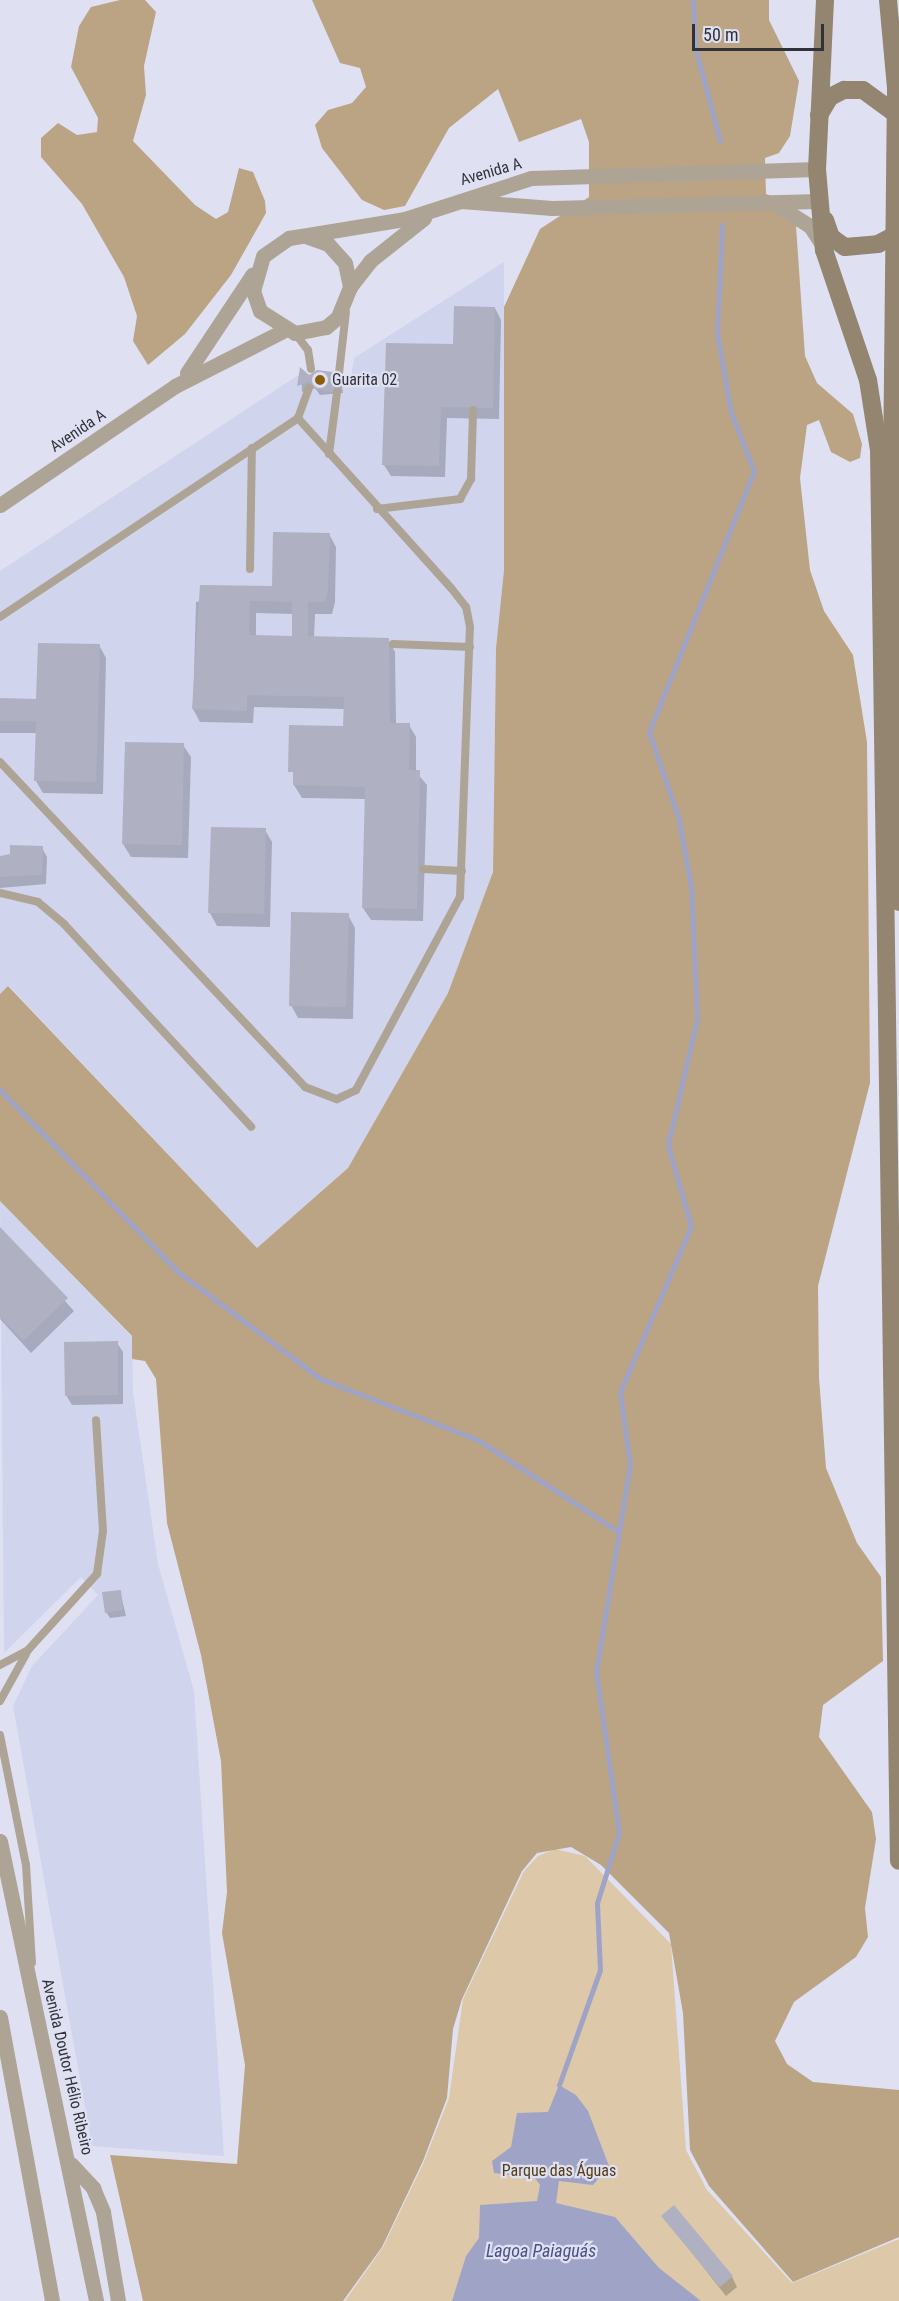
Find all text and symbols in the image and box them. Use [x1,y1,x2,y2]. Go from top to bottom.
scale bar [695,12,827,50]
text: 50 m [703,24,738,45]
street label: Avenida A [458,154,524,190]
place label: Guarita 02 [332,370,397,390]
marker: Guarita 02 [313,373,327,387]
street label: Avenida A [47,405,109,457]
street label: Avenida Doutor Hélio Ribeiro [37,1977,97,2157]
park label: Parque das Águas [502,2161,616,2181]
water label: Lagoa Paiaguás [486,2240,596,2262]

